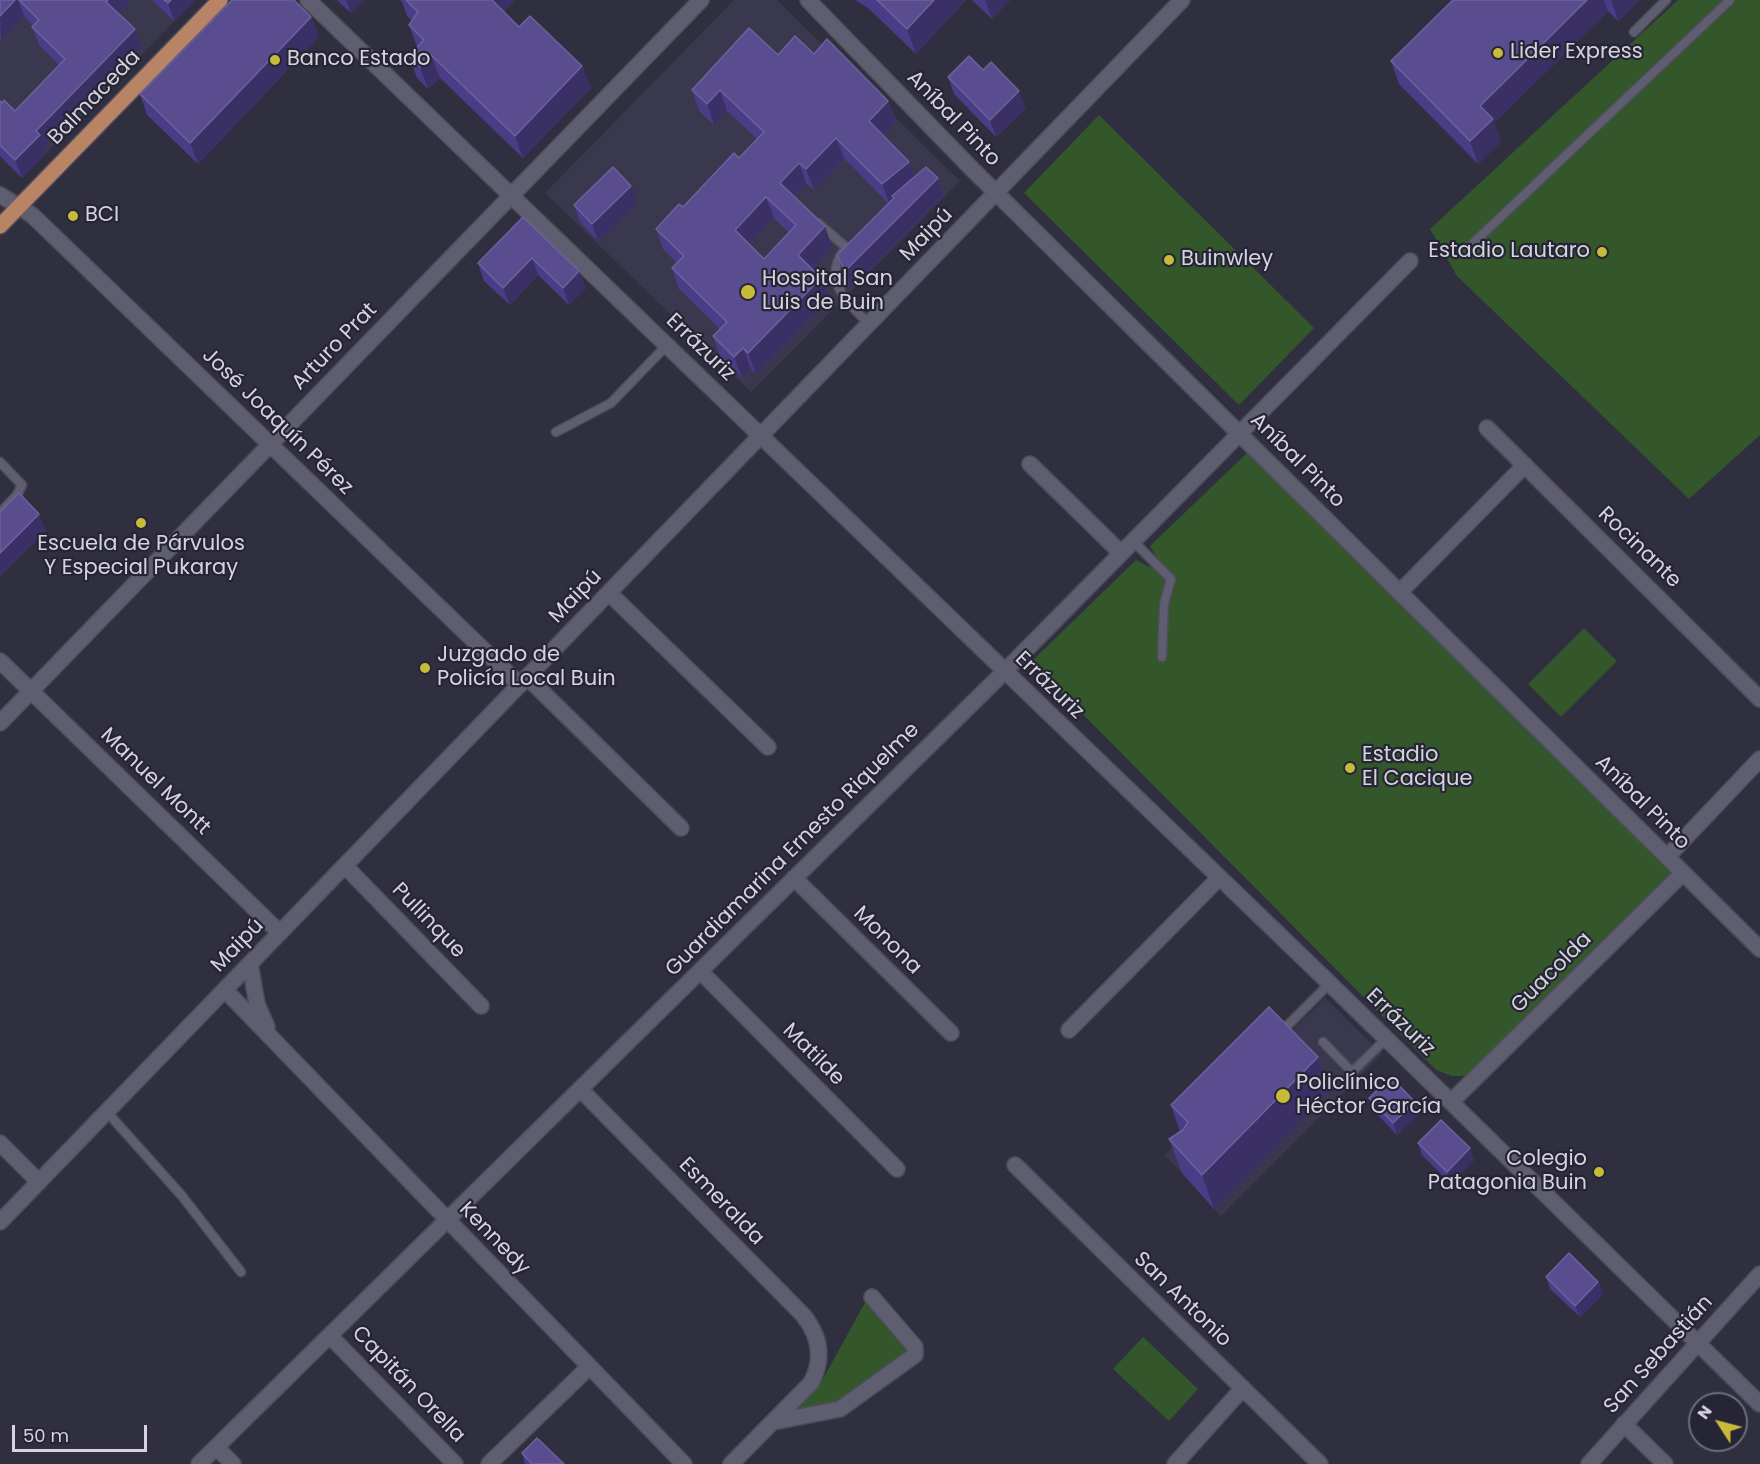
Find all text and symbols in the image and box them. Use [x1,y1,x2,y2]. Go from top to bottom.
place label: Lider Express [1510,40,1643,66]
street label: Balmaceda [43,45,147,151]
marker: Lider Express [1491,46,1505,60]
place label: Banco Estado [287,47,431,73]
marker: Banco Estado [268,53,282,67]
street label: Aníbal Pinto [901,66,1005,172]
place label: BCI [85,203,119,229]
street label: Maipú [895,203,959,267]
marker: BCI [66,209,80,223]
place label: Estadio Lautaro [1428,239,1590,265]
marker: Estadio Lautaro [1595,245,1609,259]
place label: Buinwley [1181,247,1273,273]
marker: Buinwley [1162,253,1176,267]
place label: Hospital San Luis de Buin [762,267,893,317]
marker: Hospital San Luis de Buin [739,283,757,301]
street label: Arturo Prat [287,298,383,396]
street label: Errázuriz [660,309,740,387]
street label: José Joaquín Pérez [196,343,358,501]
street label: Aníbal Pinto [1244,408,1350,514]
street label: Rocinante [1592,502,1686,594]
marker: Escuela de Párvulos Y Especial Pukaray [134,516,148,530]
place label: Escuela de Párvulos Y Especial Pukaray [37,532,245,582]
street label: Maipú [544,565,608,629]
place label: Juzgado de Policía Local Buin [437,643,616,693]
street label: Errázuriz [1009,647,1089,725]
marker: Juzgado de Policía Local Buin [418,661,432,675]
street label: Guardiamarina Ernesto Riquelme [661,718,925,982]
street label: Manuel Montt [95,723,215,841]
place label: Estadio El Cacique [1362,743,1473,793]
street label: Aníbal Pinto [1589,750,1695,856]
marker: Estadio El Cacique [1343,761,1357,775]
street label: Pullinque [386,878,470,964]
street label: Monona [848,902,926,980]
street label: Maipú [206,914,270,978]
street label: Guacolda [1506,927,1598,1019]
street label: Errázuriz [1360,984,1440,1062]
street label: Matilde [777,1019,849,1091]
place label: Policlínico Héctor García [1296,1071,1441,1121]
marker: Policlínico Héctor García [1274,1087,1292,1105]
place label: Colegio Patagonia Buin [1428,1147,1587,1197]
street label: Esmeralda [673,1153,769,1251]
marker: Colegio Patagonia Buin [1592,1165,1606,1179]
street label: Kennedy [453,1197,535,1281]
street label: San Antonio [1128,1247,1236,1353]
street label: San Sebastián [1599,1291,1719,1419]
street label: Capitán Orella [346,1321,470,1449]
north arrow [1688,1392,1748,1452]
text: N [1692,1401,1717,1424]
scale bar [15,1413,150,1451]
text: 50 m [23,1423,69,1448]

